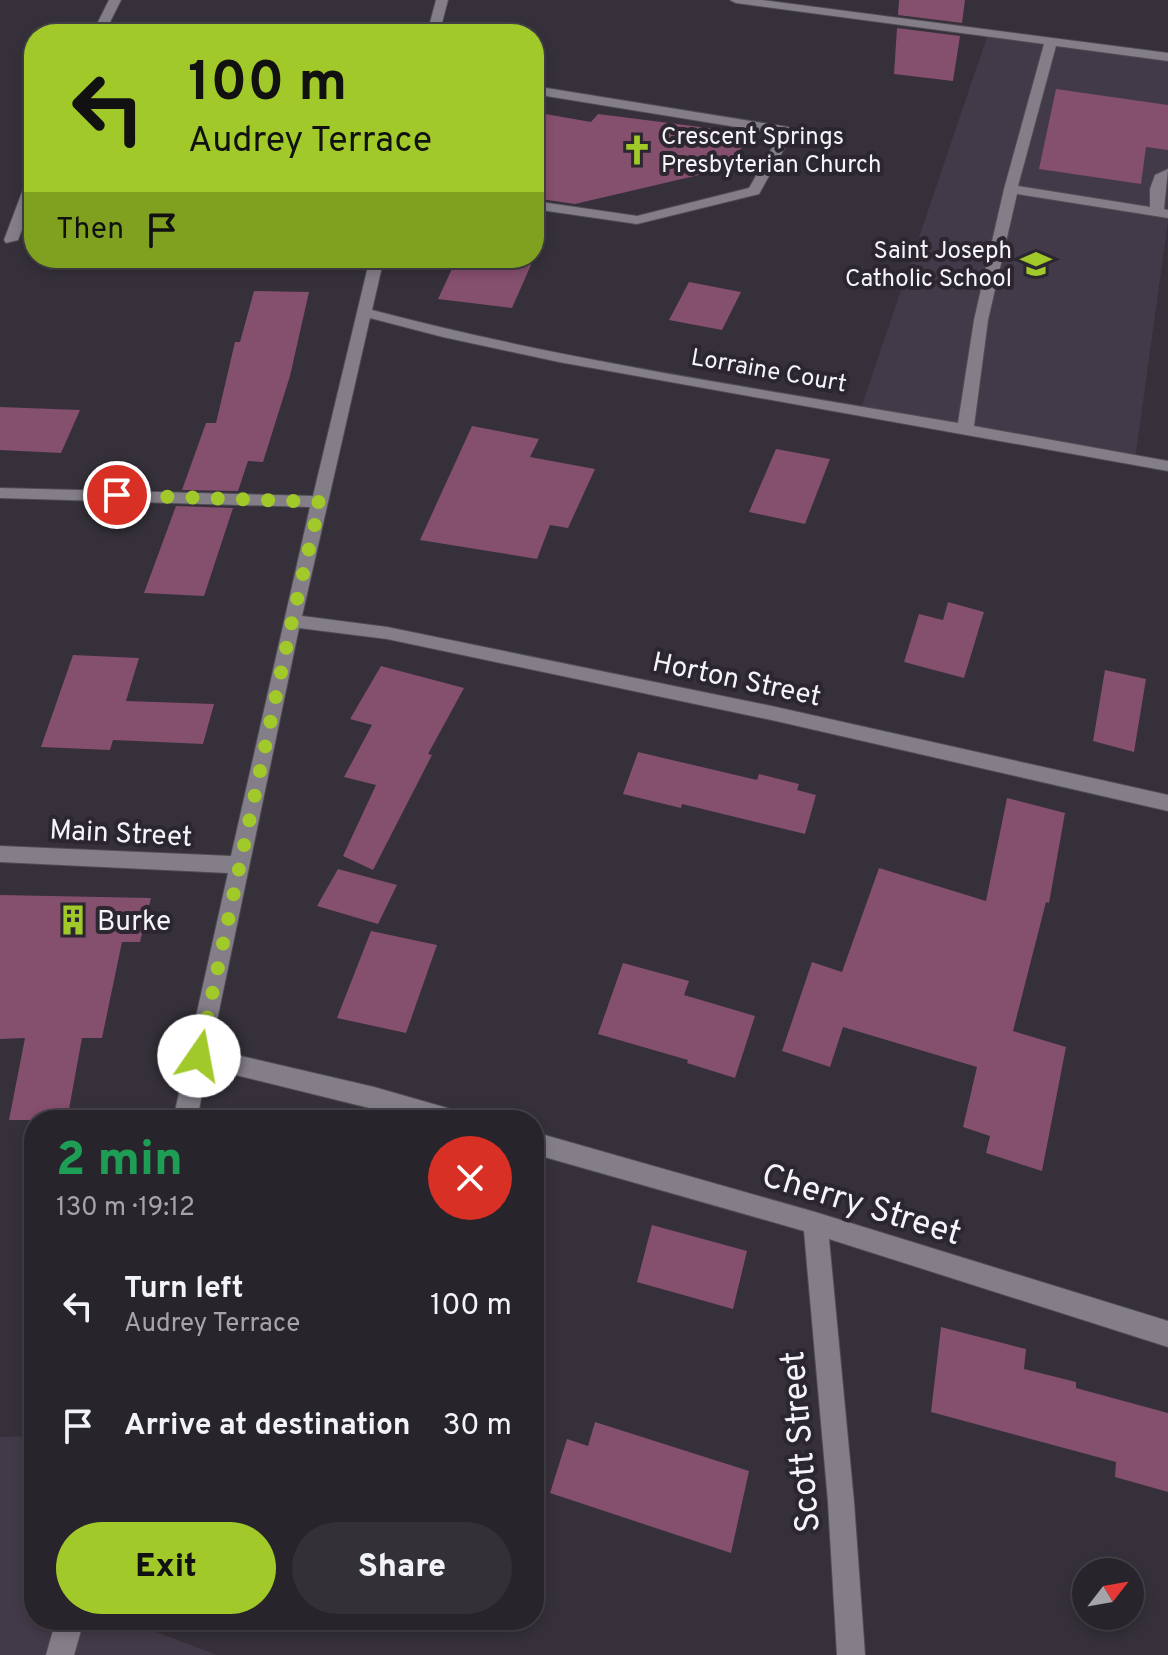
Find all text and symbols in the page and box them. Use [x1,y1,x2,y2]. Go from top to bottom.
text: 100 m [188,50,347,120]
icon: left [56,56,160,160]
text: Audrey Terrace [188,119,432,165]
place label: Crescent Springs Presbyterian Church [661,123,881,181]
church icon: Crescent Springs Presbyterian Church [620,133,654,167]
icon: arrive [140,208,184,252]
text: Then [56,212,124,249]
place label: Saint Joseph Catholic School [845,237,1012,295]
school or university icon: Saint Joseph Catholic School [1019,247,1053,281]
street label: Lorraine Court [689,344,849,400]
pin [83,461,151,529]
icon: arrive [95,473,139,517]
street label: Horton Street [649,645,824,716]
street label: Main Street [49,813,193,857]
building icon: Burke [56,903,90,937]
place label: Burke [97,905,171,941]
position arrow [157,1014,241,1098]
text: 2 min [56,1132,183,1192]
button: close [428,1136,512,1220]
street label: Cherry Street [756,1156,966,1257]
text: 130 m · 19:12 [56,1192,195,1225]
text: Turn left [124,1271,244,1308]
icon: left [56,1284,100,1328]
text: 100 m [430,1288,512,1325]
text: Audrey Terrace [124,1308,300,1341]
street label: Scott Street [773,1349,832,1534]
icon: arrive [56,1404,100,1448]
text: Arrive at destination [124,1408,410,1445]
text: 30 m [443,1408,512,1445]
button: Exit [56,1522,276,1614]
button: Share [292,1522,512,1614]
north arrow [1072,1558,1144,1630]
map controls [1072,1558,1144,1630]

